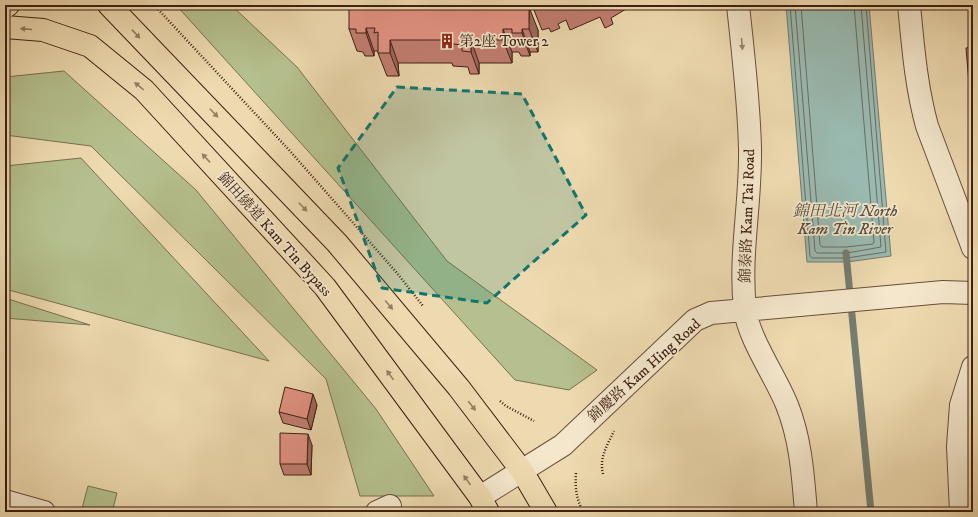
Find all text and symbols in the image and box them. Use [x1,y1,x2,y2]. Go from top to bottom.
one-way arrow [20,25,32,32]
one-way arrow [131,29,140,38]
building icon: 第2座 Tower 2 [438,32,456,50]
place label: 第2座 Tower 2 [459,32,549,51]
one-way arrow [738,38,745,50]
one-way arrow [133,82,144,91]
one-way arrow [209,108,218,119]
street label: 錦泰路 Kam Tai Road [736,148,759,283]
one-way arrow [202,153,211,164]
street label: 錦田繞道 Kam Tin Bypass [214,168,336,301]
water label: 錦田北河 North Kam Tin River [793,201,897,239]
one-way arrow [299,202,308,213]
one-way arrow [385,300,394,310]
street label: 錦慶路 Kam Hing Road [584,314,705,426]
one-way arrow [386,370,394,380]
one-way arrow [467,400,476,411]
one-way arrow [463,474,471,485]

